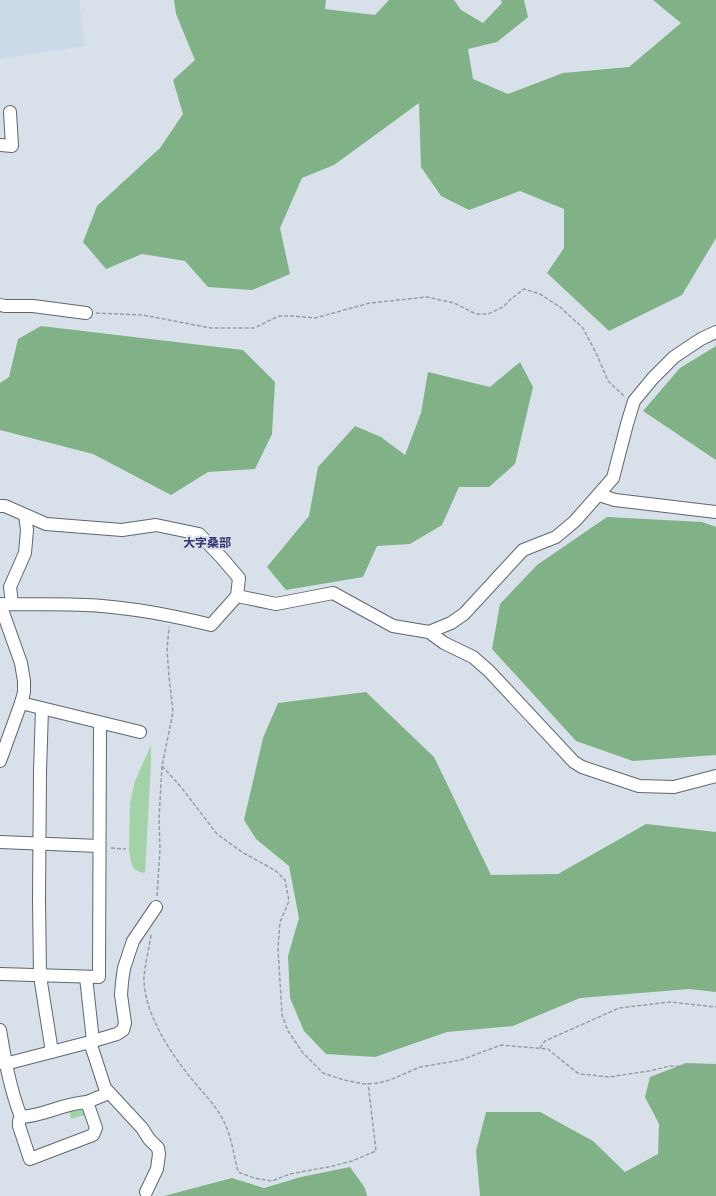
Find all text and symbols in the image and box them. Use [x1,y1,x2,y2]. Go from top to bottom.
district label: 大字桑部 [183,535,231,552]

